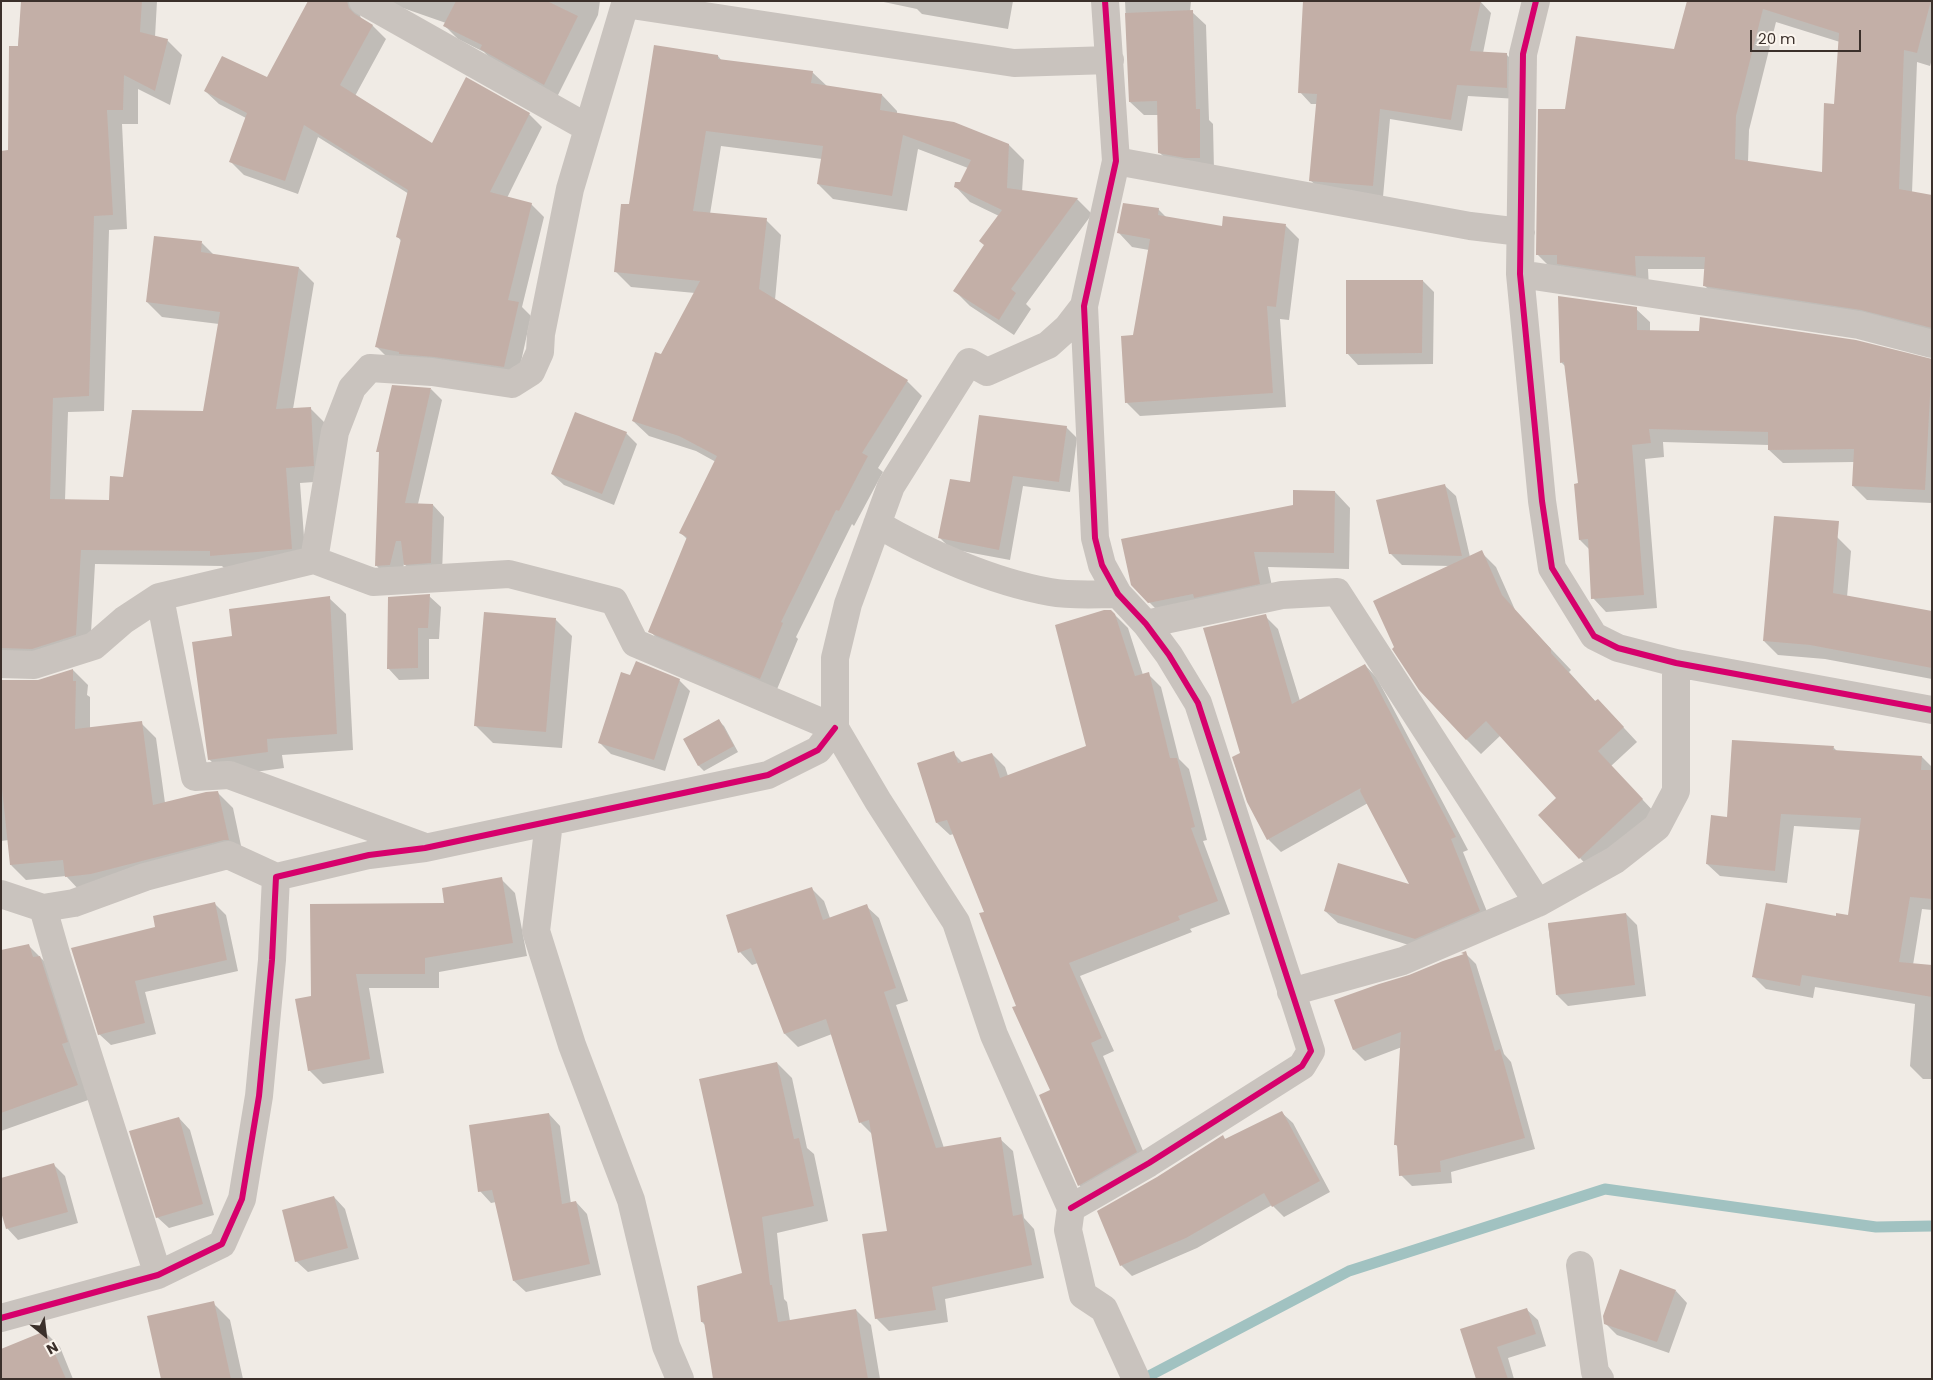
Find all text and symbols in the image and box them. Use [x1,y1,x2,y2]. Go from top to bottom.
scale bar [1753,20,1864,52]
text: 20 m [1758,28,1796,49]
north arrow [20,1310,70,1360]
text: N [43,1337,62,1359]

